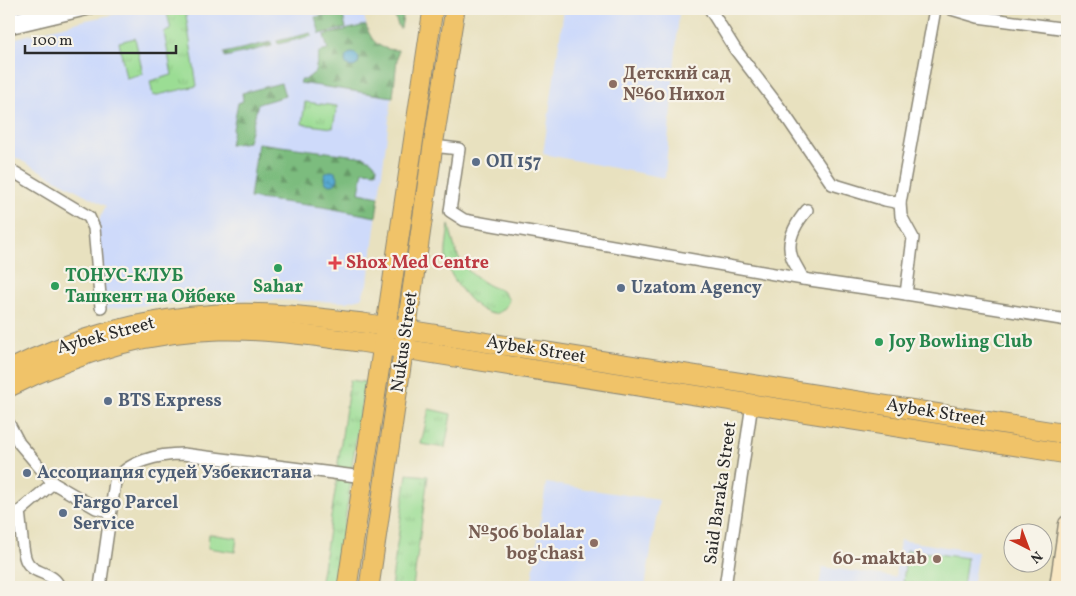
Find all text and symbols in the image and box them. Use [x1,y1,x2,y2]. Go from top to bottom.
scale bar [25,22,176,54]
text: 100 m [32,31,72,52]
place label: Детский сад №60 Нихол [623,62,731,108]
marker: Детский сад №60 Нихол [607,78,619,90]
place label: ОП 157 [486,150,542,175]
marker: ОП 157 [470,156,482,168]
place label: Shox Med Centre [346,251,489,276]
marker: Shox Med Centre [328,256,342,270]
marker: Sahar [272,262,284,274]
place label: ТОНУС-КЛУБ Ташкент на Ойбеке [65,264,235,310]
place label: Sahar [253,275,303,300]
place label: Uzatom Agency [631,276,762,301]
marker: ТОНУС-КЛУБ Ташкент на Ойбеке [49,280,61,292]
marker: Uzatom Agency [615,282,627,294]
street label: Nukus Street [386,290,424,394]
street label: Aybek Street [54,311,158,361]
street label: Aybek Street [485,330,587,370]
place label: Joy Bowling Club [888,330,1033,355]
marker: Joy Bowling Club [873,336,885,348]
place label: BTS Express [118,389,222,414]
street label: Aybek Street [885,393,987,433]
marker: BTS Express [102,395,114,407]
street label: Said Baraka Street [699,420,743,566]
place label: Ассоциация судей Узбекистана [37,461,312,486]
marker: Ассоциация судей Узбекистана [21,467,33,479]
place label: Fargo Parcel Service [73,491,178,537]
marker: Fargo Parcel Service [57,507,69,519]
place label: №506 bolalar bog'chasi [468,521,584,567]
north arrow [1004,524,1054,574]
marker: №506 bolalar bog'chasi [588,537,600,549]
text: N [1026,546,1046,567]
place label: 60-maktab [833,547,927,572]
marker: 60-maktab [931,553,943,565]

